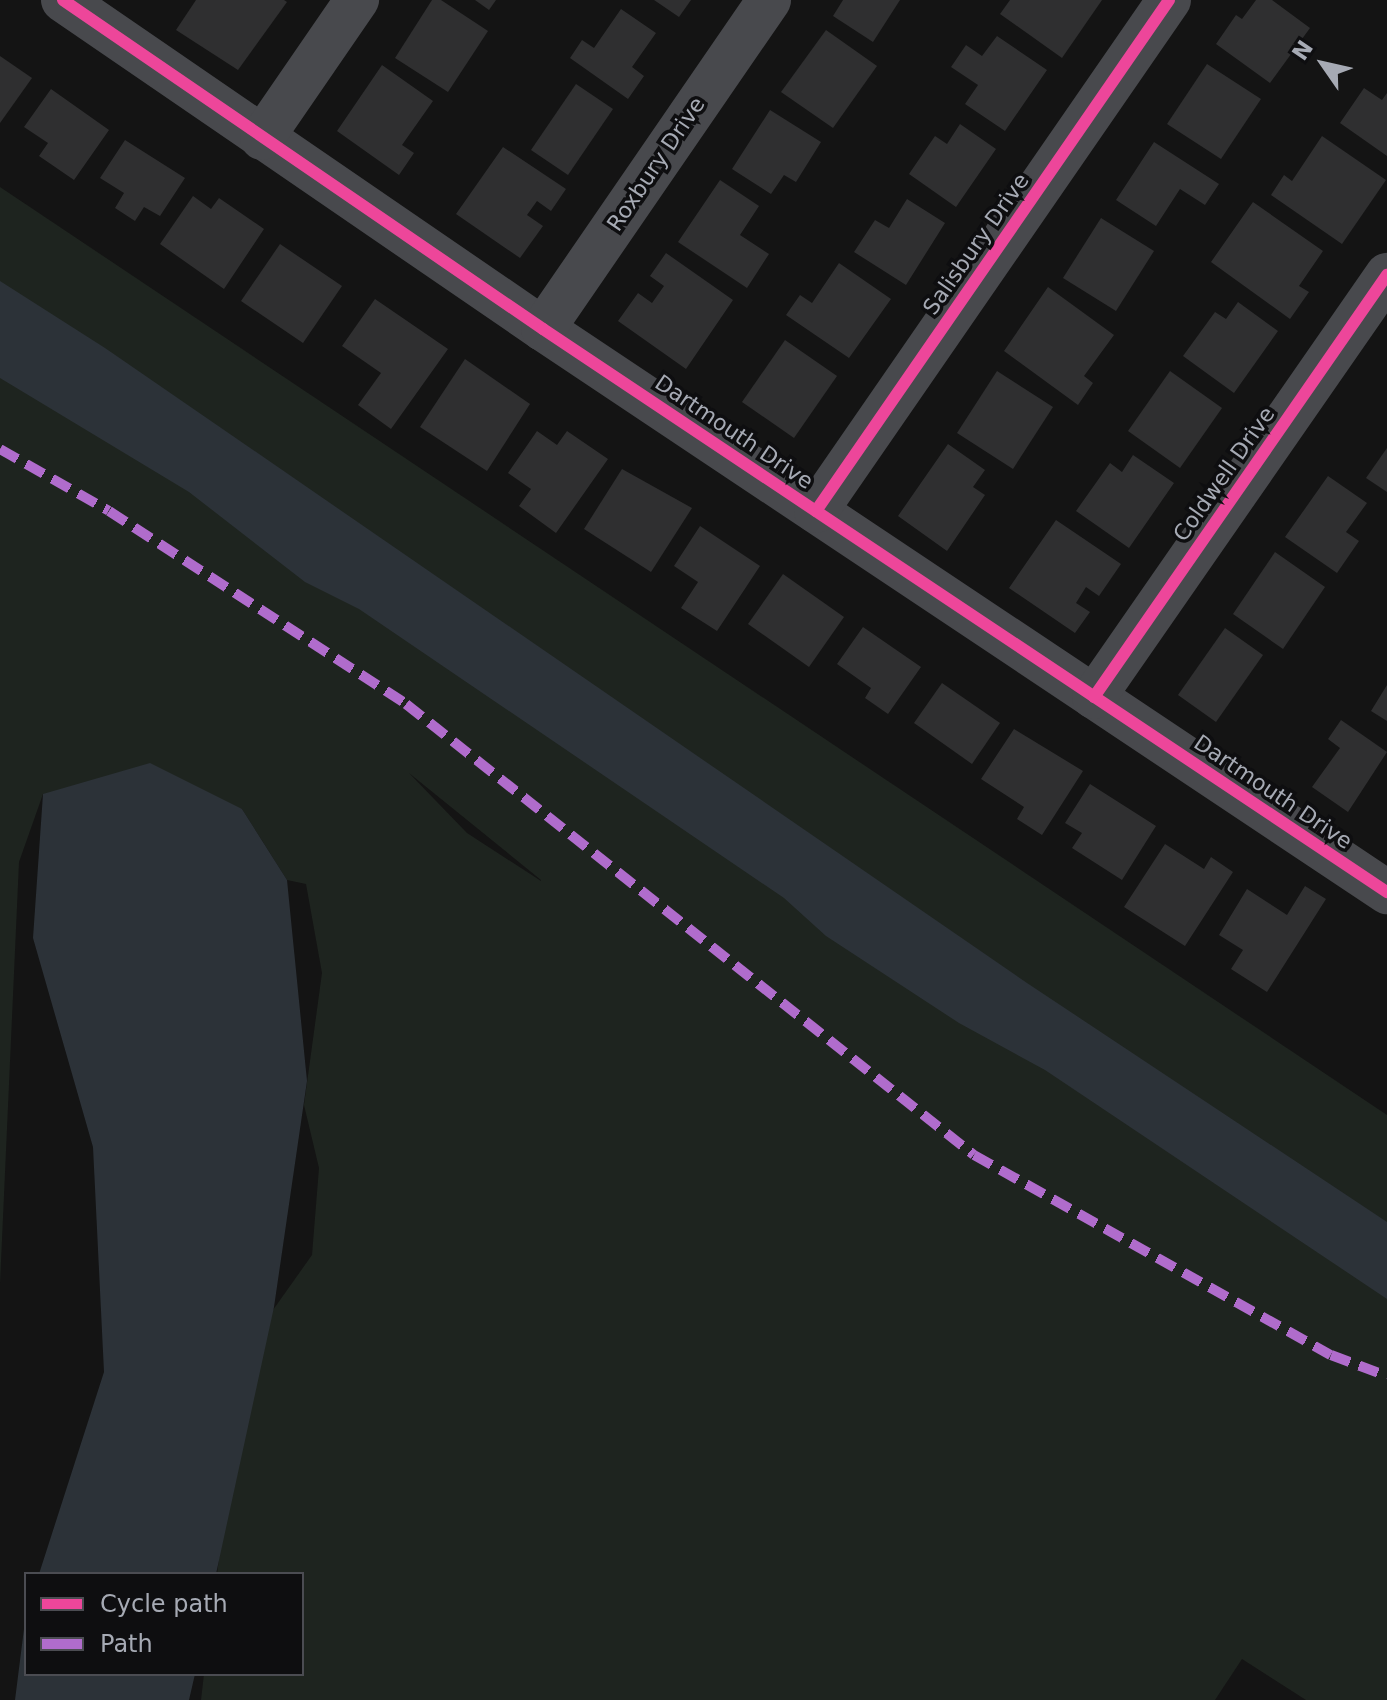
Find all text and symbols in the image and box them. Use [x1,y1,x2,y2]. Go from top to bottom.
north arrow [1283,24,1363,104]
text: N [1287,36,1318,65]
street label: Roxbury Drive [602,92,710,236]
street label: Salisbury Drive [917,168,1035,320]
street label: Dartmouth Drive [650,369,818,495]
street label: Coldwell Drive [1168,402,1280,546]
street label: Dartmouth Drive [1189,729,1357,855]
legend [24,1572,304,1676]
text: Cycle path [100,1590,228,1618]
text: Path [100,1630,153,1658]

